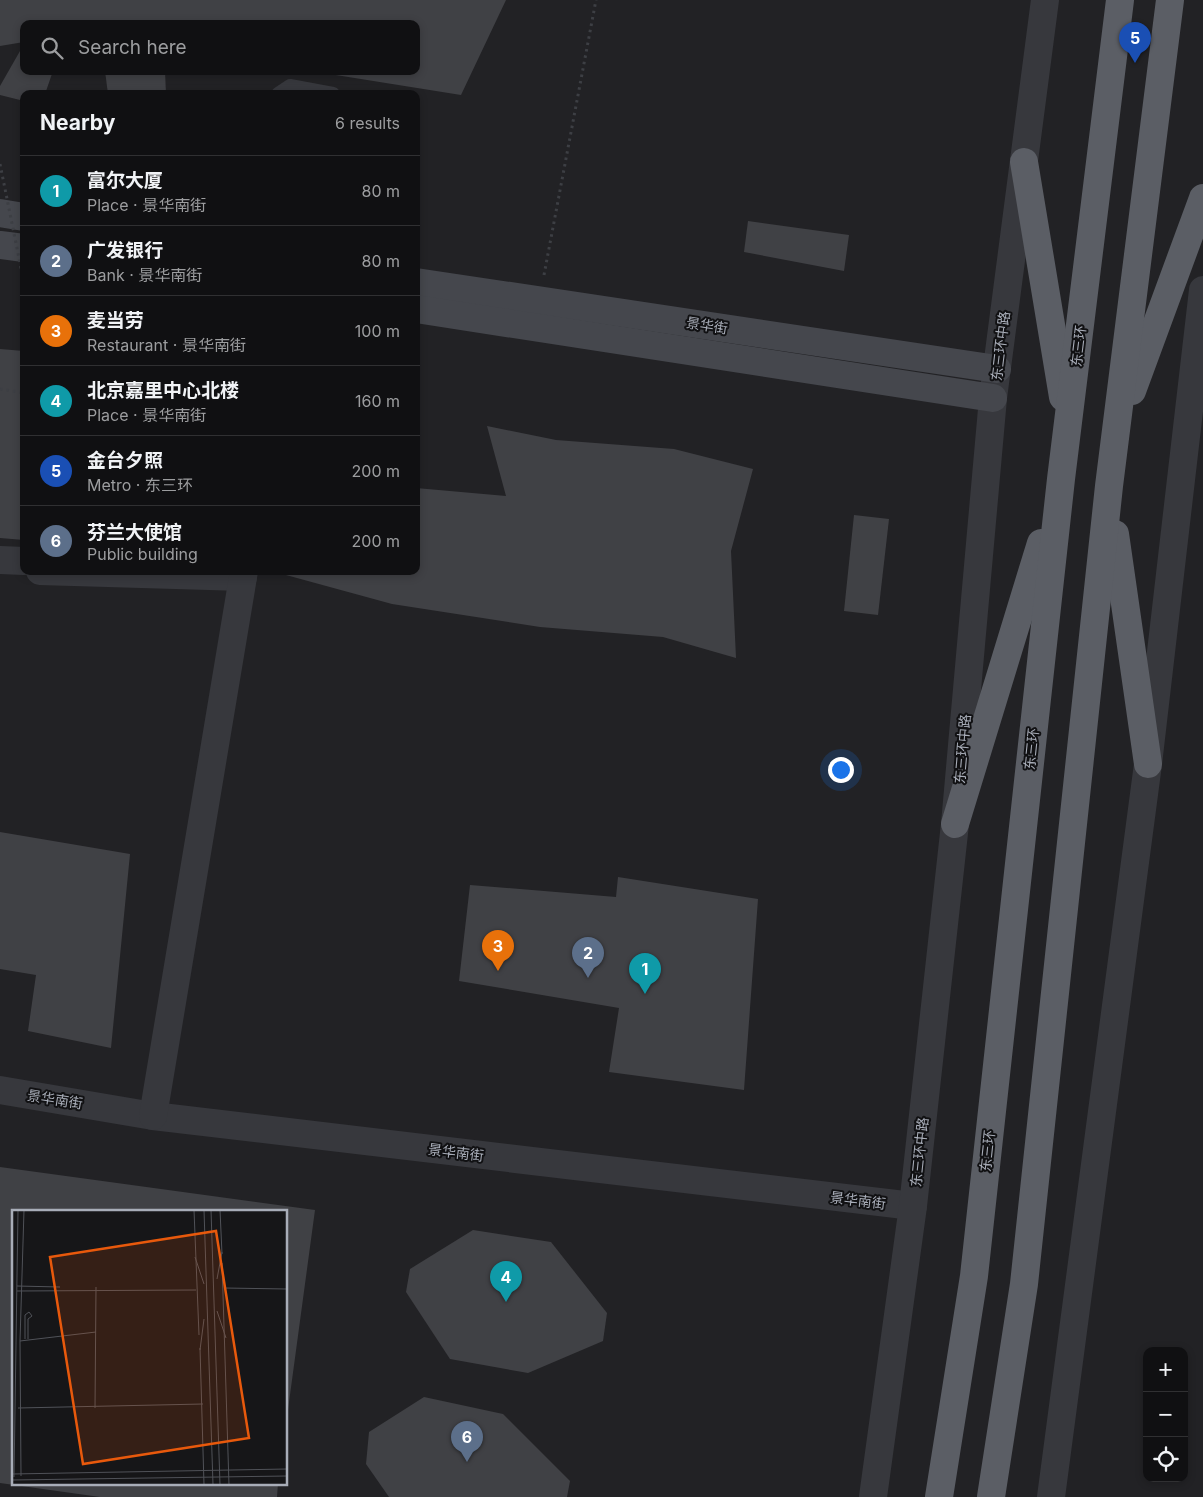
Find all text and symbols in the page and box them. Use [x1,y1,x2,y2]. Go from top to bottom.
search box [20,20,420,75]
pin: 5 [1119,22,1151,63]
icon: search [38,34,66,62]
text: Search here [78,36,187,59]
text: Nearby [40,110,115,135]
text: 6 results [335,113,400,133]
text: 富尔大厦 [87,169,163,192]
text: 1 [53,181,59,201]
text: 80 m [361,181,400,201]
text: Place · 景华南街 [87,195,206,215]
text: 广发银行 [87,239,163,262]
text: 2 [51,251,61,271]
text: 80 m [361,251,400,271]
text: Bank · 景华南街 [87,265,202,285]
text: 麦当劳 [87,309,144,332]
street label: 东三环中路 [987,310,1013,382]
street label: 景华街 [685,313,729,337]
text: 3 [51,321,61,341]
text: 100 m [355,321,400,341]
street label: 东三环 [1067,324,1089,368]
text: Restaurant · 景华南街 [87,335,246,355]
text: 北京嘉里中心北楼 [87,379,239,402]
text: 4 [51,391,61,411]
text: 160 m [355,391,400,411]
text: Place · 景华南街 [87,405,206,425]
text: 金台夕照 [87,449,163,472]
text: 5 [51,461,61,481]
text: 200 m [352,461,400,481]
text: Metro · 东三环 [87,475,193,495]
text: 芬兰大使馆 [87,521,182,544]
text: 6 [51,531,61,551]
text: 200 m [352,531,400,551]
text: Public building [87,544,198,564]
street label: 东三环中路 [950,713,974,785]
street label: 东三环 [1020,727,1042,771]
your location [828,757,854,783]
pin: 3 [482,930,514,971]
pin: 2 [572,937,604,978]
pin: 1 [629,953,661,994]
street label: 景华南街 [26,1086,84,1112]
street label: 东三环中路 [907,1116,931,1188]
street label: 东三环 [976,1129,998,1173]
street label: 景华南街 [427,1140,485,1164]
street label: 景华南街 [829,1188,887,1212]
inset map [12,1210,288,1484]
pin: 4 [490,1261,522,1302]
map controls [1143,1347,1188,1482]
button: + [1143,1347,1188,1392]
button: − [1143,1392,1188,1437]
pin: 6 [451,1421,483,1462]
button: locate [1143,1437,1188,1482]

